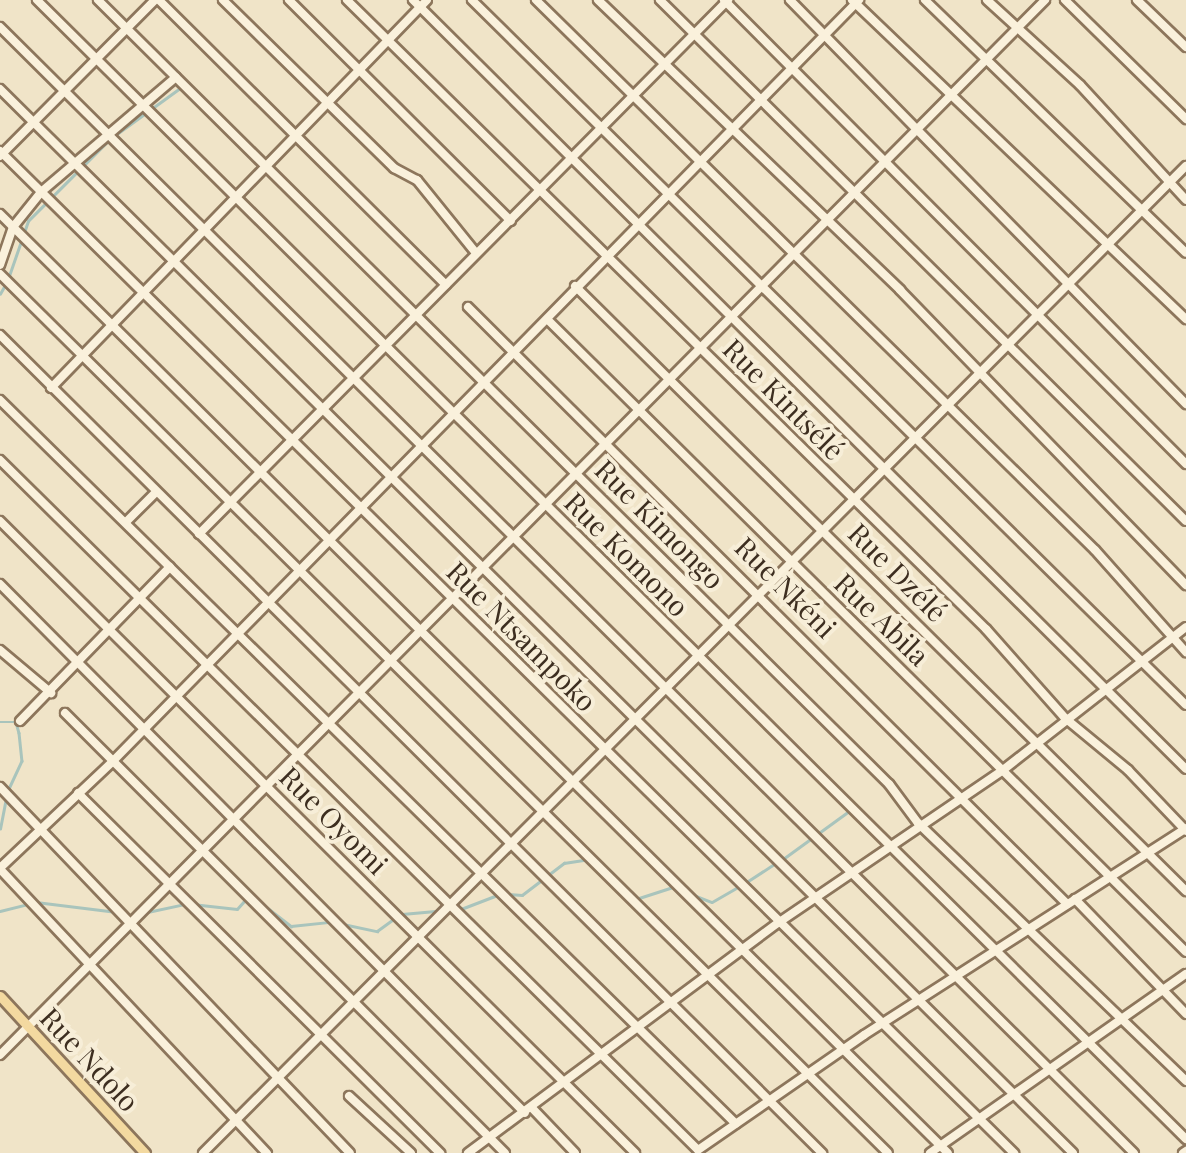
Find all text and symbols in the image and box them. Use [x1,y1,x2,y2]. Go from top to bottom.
street label: Rue Kintsélé [717,332,851,466]
street label: Rue Kimongo [589,453,731,595]
street label: Rue Komono [558,485,696,623]
street label: Rue Dzélé [842,516,954,628]
street label: Rue Nkéni [729,530,843,644]
street label: Rue Ntsampoko [440,554,604,718]
street label: Rue Abila [827,566,937,672]
street label: Rue Oyomi [273,759,395,881]
street label: Rue Ndolo [34,1000,146,1118]

